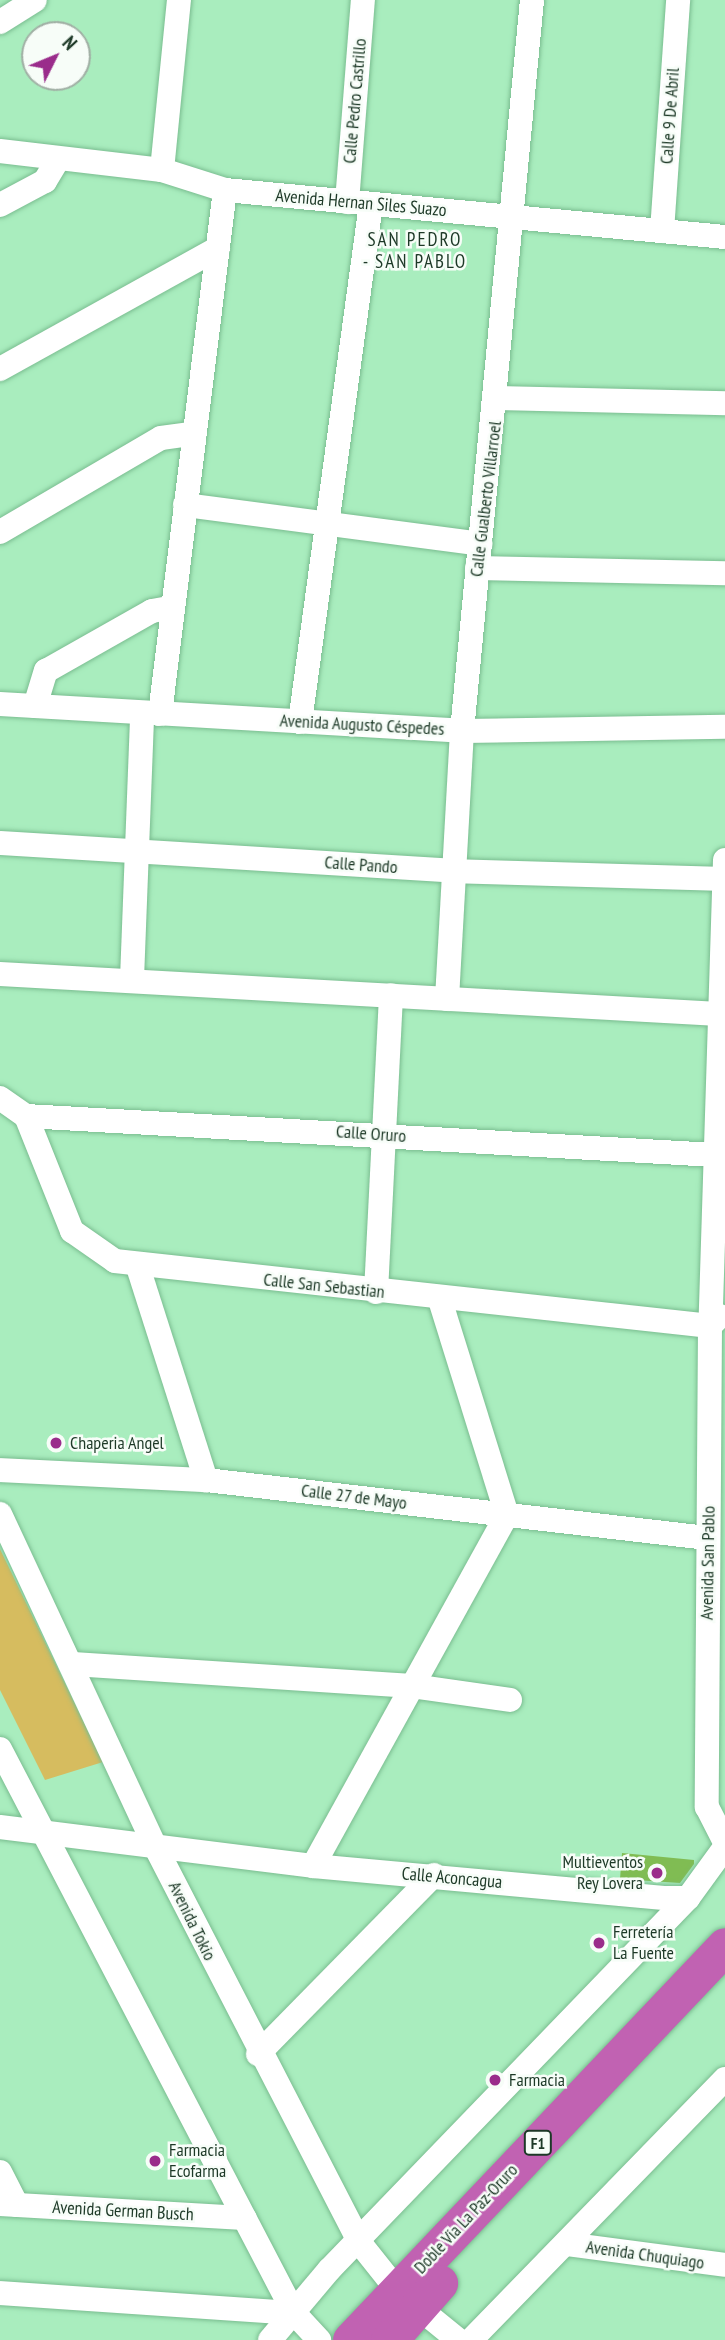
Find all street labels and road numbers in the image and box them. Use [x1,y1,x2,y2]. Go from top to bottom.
street label: Calle Pedro Castrillo [339,38,371,164]
street label: Calle 9 De Abril [656,67,684,165]
street label: Avenida Hernan Siles Suazo [275,185,447,221]
street label: Calle Gualberto Villarroel [466,420,506,578]
street label: Avenida Augusto Céspedes [279,710,445,740]
street label: Calle Pando [324,852,398,878]
street label: Calle Oruro [335,1121,407,1147]
street label: Calle San Sebastian [262,1269,386,1303]
street label: Calle 27 de Mayo [300,1480,408,1514]
street label: Avenida San Pablo [696,1506,720,1620]
street label: Calle Aconcagua [401,1863,503,1893]
street label: Avenida Tokio [164,1878,220,1964]
road number: F1 [522,2130,554,2156]
street label: Doble Vía La Paz-Oruro [409,2159,523,2279]
street label: Avenida German Busch [52,2197,194,2225]
street label: Avenida Chuquiago [584,2236,706,2274]

